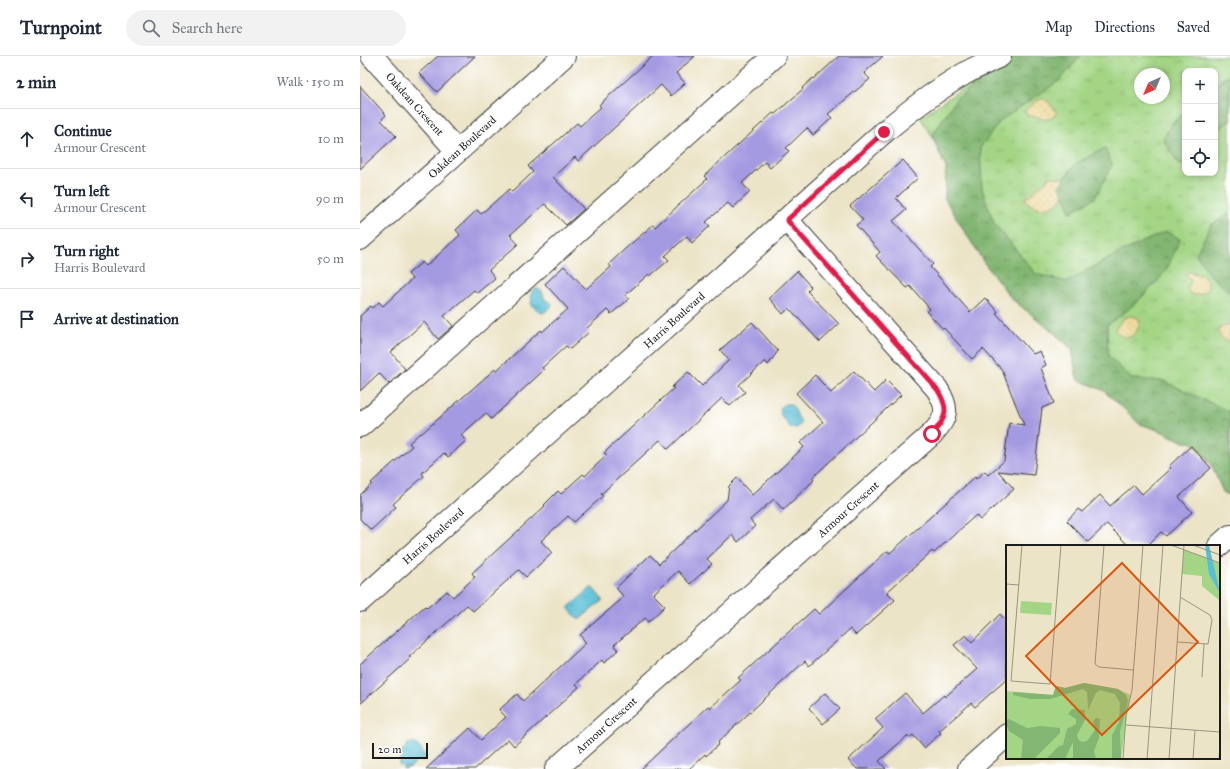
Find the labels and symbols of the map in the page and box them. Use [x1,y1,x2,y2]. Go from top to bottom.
north arrow [1134,68,1170,104]
street label: Oakdean Crescent [383,70,446,139]
street label: Oakdean Boulevard [426,113,499,181]
route end [875,123,893,141]
street label: Harris Boulevard [641,289,708,351]
route start [923,425,941,443]
street label: Armour Crescent [814,478,882,541]
street label: Harris Boulevard [400,505,467,567]
inset map [1006,545,1220,759]
street label: Armour Crescent [572,694,640,757]
scale bar [372,741,428,760]

